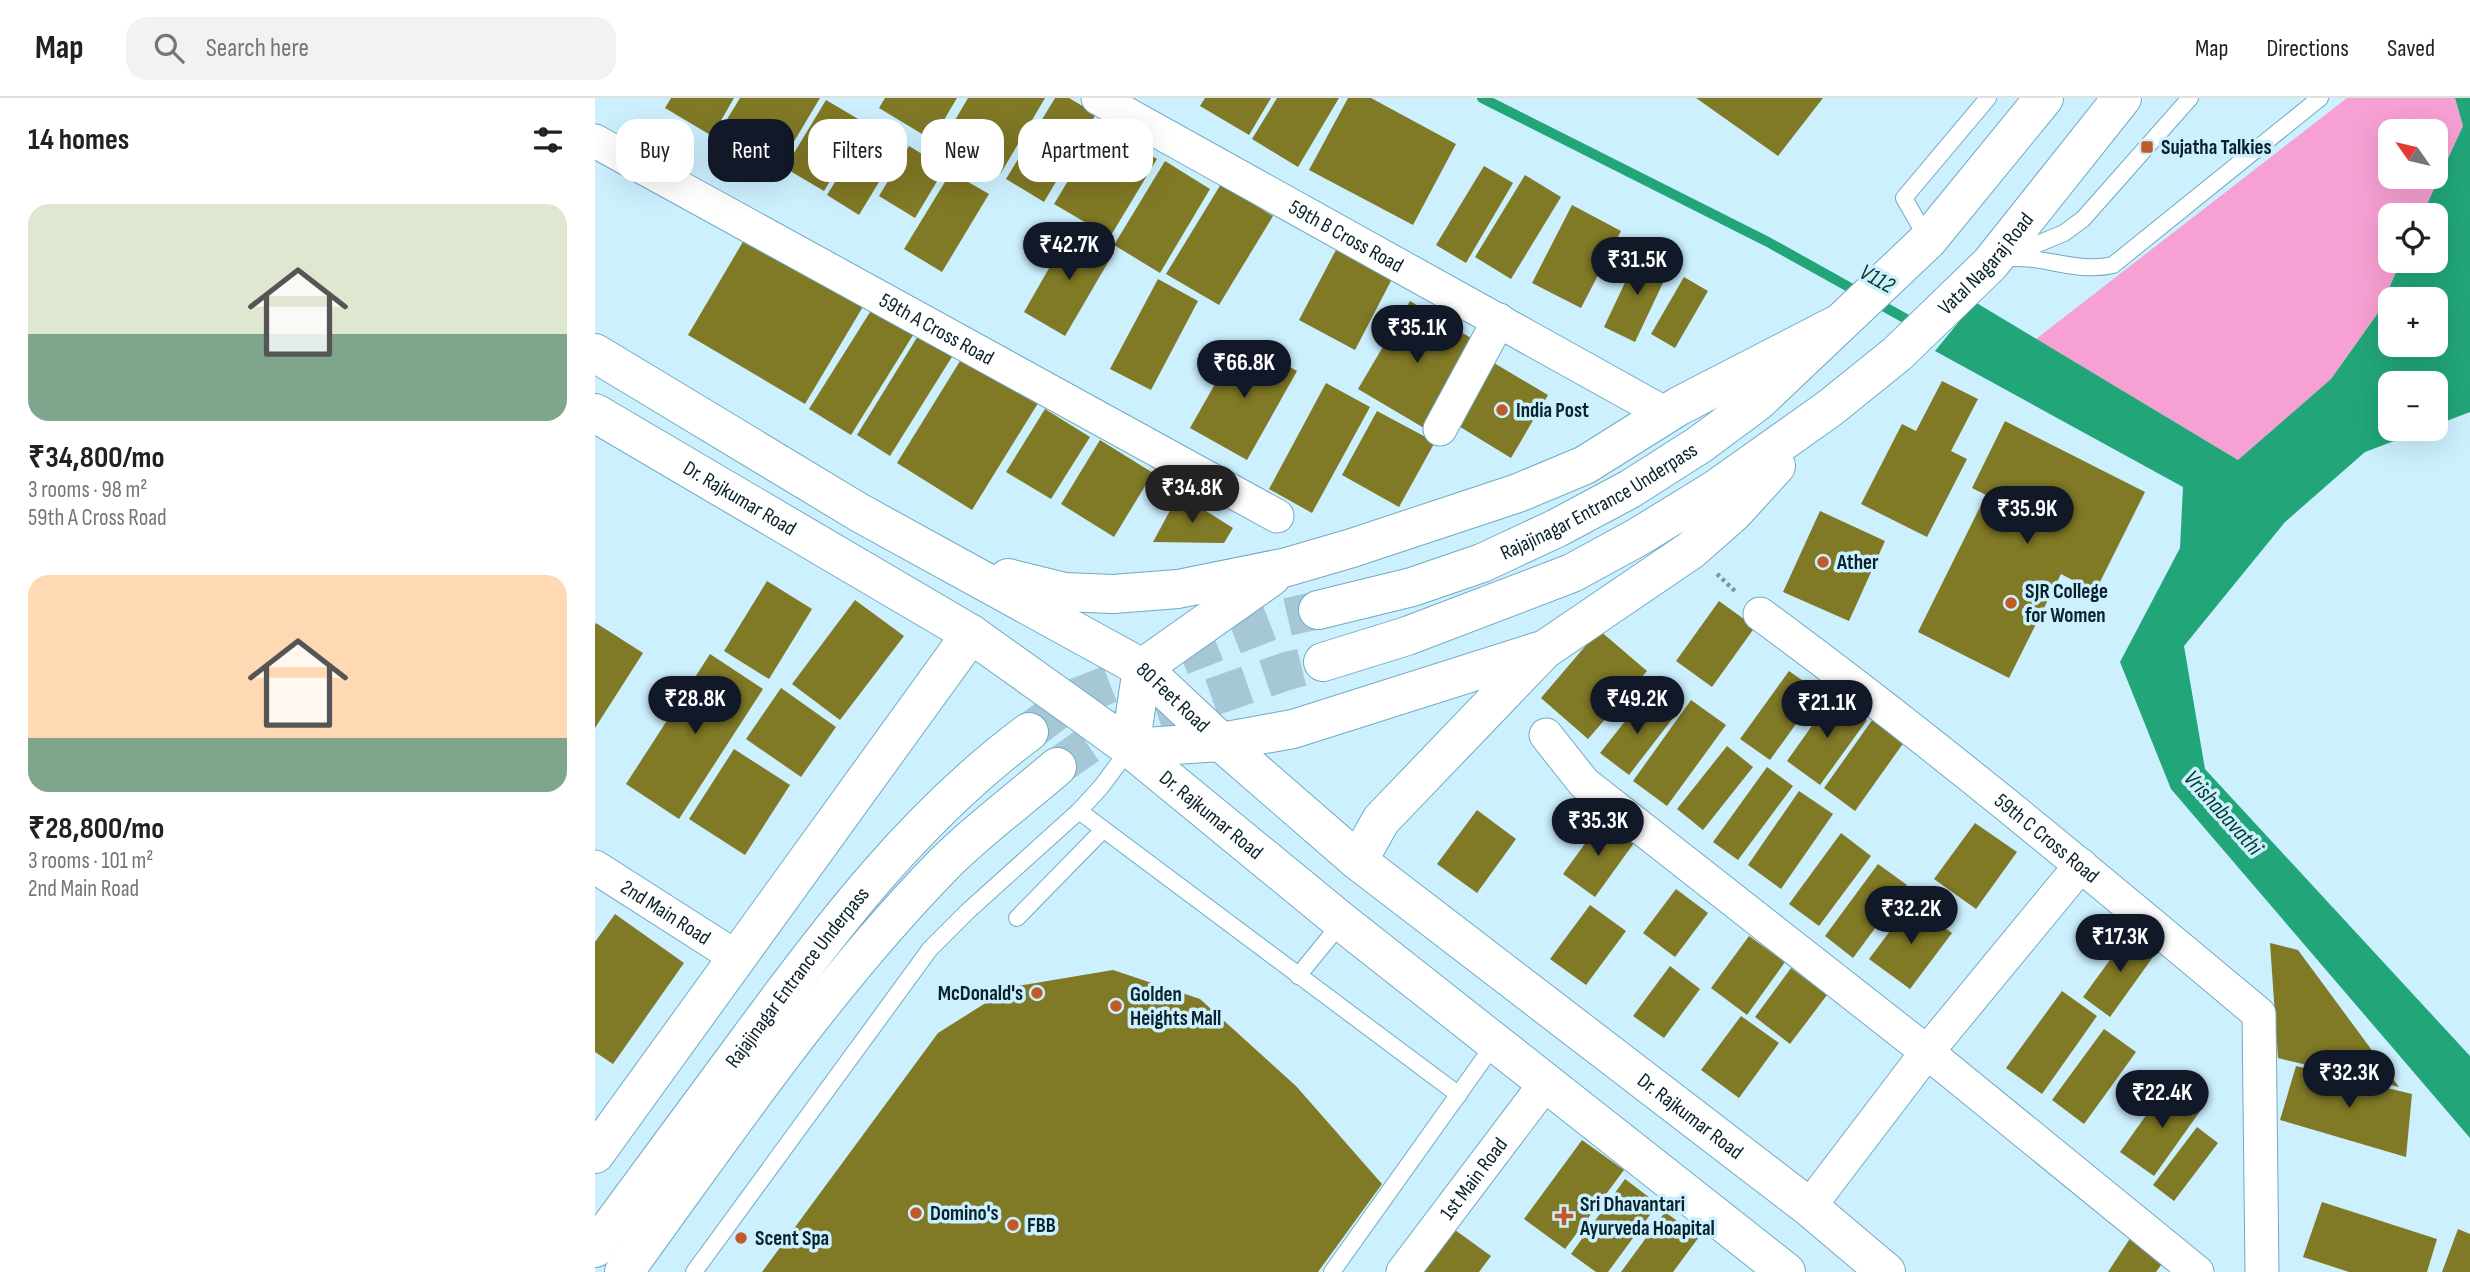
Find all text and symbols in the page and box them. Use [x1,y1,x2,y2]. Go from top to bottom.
search box [126,17,616,80]
text: Map [35,28,84,68]
icon: search [150,29,188,67]
text: Search here [206,33,309,64]
text: Map [2195,34,2228,63]
text: Directions [2266,34,2349,63]
text: Saved [2387,34,2435,63]
chip: Buy [616,119,694,182]
chip: Rent [708,119,794,182]
chip: Filters [808,119,907,182]
chip: New [921,119,1004,182]
chip: Apartment [1018,119,1153,182]
north arrow [2378,119,2448,189]
map controls [2378,119,2448,441]
icon: filters [529,121,567,159]
text: 14 homes [28,122,129,158]
place label: Sujatha Talkies [2161,135,2271,160]
marker: Sujatha Talkies [2139,139,2155,155]
street label: 59th B Cross Road [1285,194,1408,278]
button: locate [2378,203,2448,273]
street label: Vatal Nagaraj Road [1933,208,2038,320]
pin: ₹42.7K [1012,222,1126,282]
text: ₹42.7K [1039,231,1099,259]
pin: ₹31.5K [1580,238,1694,297]
text: ₹31.5K [1607,246,1667,274]
icon: home [235,249,361,375]
water label: V112 [1855,258,1900,300]
street label: 59th A Cross Road [875,287,998,370]
button: + [2378,287,2448,357]
pin: ₹35.1K [1360,306,1474,365]
text: ₹35.1K [1387,314,1447,342]
pin: ₹66.8K [1187,341,1301,400]
text: ₹66.8K [1213,349,1275,377]
button: − [2378,371,2448,441]
place label: India Post [1516,398,1589,423]
marker: India Post [1494,402,1510,418]
street label: Rajajinagar Entrance Underpass [1496,437,1702,565]
text: ₹34,800/mo [28,440,164,476]
street label: Dr. Rajkumar Road [679,455,801,541]
pin: ₹34.8K [1135,466,1249,525]
text: ₹34.8K [1161,474,1223,502]
text: 3 rooms · 98 m² [28,476,147,504]
pin: ₹35.9K [1970,486,2084,546]
text: ₹35.9K [1997,495,2057,523]
text: 59th A Cross Road [28,504,167,532]
place label: Ather [1836,550,1879,575]
marker: Ather [1815,554,1831,570]
place label: SJR College for Women [2025,579,2108,628]
marker: SJR College for Women [2003,595,2019,611]
icon: home [235,620,361,746]
street label: 80 Feet Road [1131,657,1215,737]
pin: ₹28.8K [638,676,752,736]
pin: ₹49.2K [1580,676,1694,736]
pin: ₹21.1K [1770,680,1884,740]
text: ₹28.8K [664,685,726,713]
text: ₹49.2K [1606,685,1668,713]
text: ₹21.1K [1798,689,1856,717]
street label: Dr. Rajkumar Road [1154,765,1268,865]
water label: Vrishabavathi [2178,765,2269,862]
street label: 59th C Cross Road [1989,788,2104,888]
pin: ₹35.3K [1541,798,1655,858]
text: ₹35.3K [1568,807,1628,835]
text: ₹28,800/mo [28,811,164,847]
text: 3 rooms · 101 m² [28,847,153,875]
street label: 2nd Main Road [616,874,715,950]
text: 2nd Main Road [28,875,139,903]
street label: Rajajinagar Entrance Underpass [720,882,874,1072]
pin: ₹32.2K [1854,886,1968,946]
text: ₹32.2K [1881,895,1941,923]
pin: ₹17.3K [2063,914,2177,974]
text: ₹17.3K [2092,923,2148,951]
place label: McDonald's [938,981,1023,1006]
place label: Golden Heights Mall [1130,982,1221,1031]
marker: McDonald's [1029,985,1045,1001]
marker: Golden Heights Mall [1108,998,1124,1014]
pin: ₹32.3K [2292,1051,2406,1110]
text: ₹32.3K [2319,1059,2379,1087]
street label: Dr. Rajkumar Road [1633,1068,1748,1164]
pin: ₹22.4K [2105,1070,2219,1130]
text: ₹22.4K [2132,1079,2192,1107]
street label: 1st Main Road [1434,1133,1513,1225]
place label: Sri Dhavantari Ayurveda Hoapital [1579,1192,1715,1241]
place label: Domino's [930,1201,999,1226]
marker: Domino's [908,1205,924,1221]
marker: Sri Dhavantari Ayurveda Hoapital [1554,1206,1574,1226]
place label: FBB [1027,1213,1056,1238]
marker: FBB [1005,1217,1021,1233]
place label: Scent Spa [755,1226,829,1251]
marker: Scent Spa [733,1230,749,1246]

